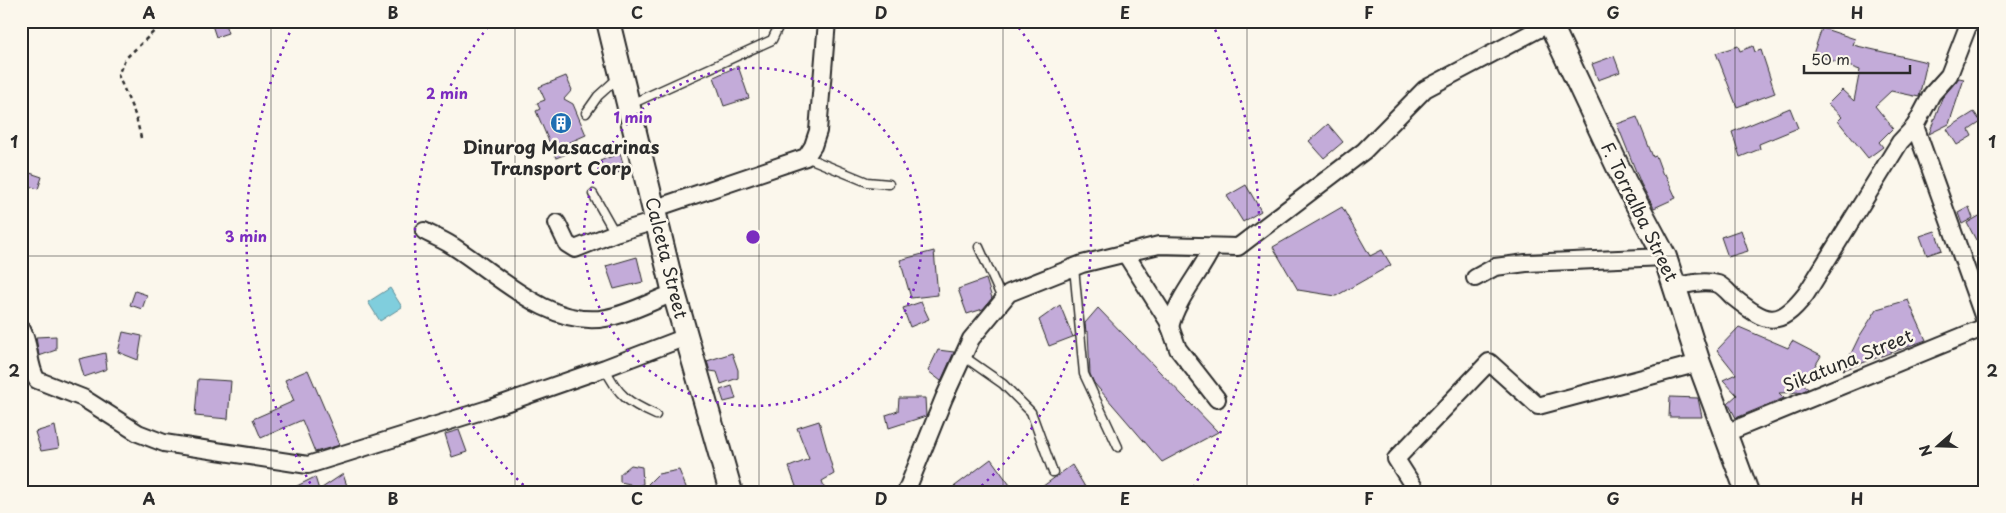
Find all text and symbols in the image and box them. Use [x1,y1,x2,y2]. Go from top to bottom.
text: A [143,0,156,24]
text: B [388,0,399,24]
text: C [631,0,643,24]
text: D [875,0,887,24]
text: E [1120,0,1130,24]
text: F [1364,0,1374,24]
text: G [1606,0,1620,24]
text: H [1851,0,1863,24]
scale bar [1804,42,1910,74]
text: 50 m [1811,47,1850,70]
text: 2 min [426,81,468,104]
text: 1 min [614,105,652,128]
building icon: Dinurog Masacarinas Transport Corp [549,111,573,135]
text: 1 [10,129,18,153]
text: 1 [1988,129,1996,153]
place label: Dinurog Masacarinas Transport Corp [463,133,660,181]
street label: F. Torralba Street [1595,137,1686,286]
street label: Calceta Street [639,194,696,321]
text: 3 min [225,224,267,247]
centre of rings [744,228,762,246]
street label: Sikatuna Street [1778,321,1916,398]
text: 2 [8,358,20,382]
text: 2 [1986,358,1998,382]
north arrow [1914,420,1964,470]
text: N [1914,442,1937,459]
text: A [143,486,156,510]
text: B [388,486,399,510]
text: C [631,486,643,510]
text: D [875,486,887,510]
text: E [1120,486,1130,510]
text: F [1364,486,1374,510]
text: G [1606,486,1620,510]
text: H [1851,486,1863,510]

